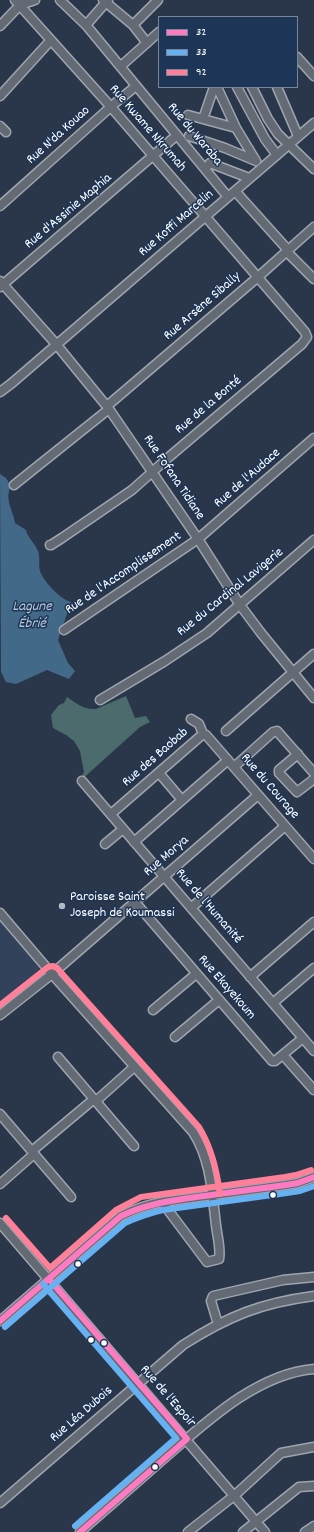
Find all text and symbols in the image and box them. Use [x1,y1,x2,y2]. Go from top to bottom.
legend [158,16,298,88]
text: 32 [196,24,207,41]
text: 33 [196,44,207,61]
text: 92 [196,64,207,81]
street label: Rue Kwame Nkrumah [105,82,189,176]
street label: Rue du Waraba [163,100,225,170]
street label: Rue N'da Kouao [24,103,94,169]
street label: Rue d'Assinie Maphia [22,171,116,253]
street label: Rue Koffi Marcelin [136,187,218,261]
street label: Rue Arsène Sibally [161,269,245,345]
street label: Rue de la Bonté [172,373,246,439]
street label: Rue Fofana Tidiane [138,432,208,524]
street label: Rue de l'Audace [211,445,285,513]
street label: Rue de l'Accomplissement [63,529,185,619]
street label: Rue du Cardinal Lavigerie [174,545,288,641]
water label: Lagune Ébrié [12,599,52,634]
street label: Rue des Baobab [119,725,193,791]
street label: Rue du Courage [236,751,302,823]
street label: Rue Morya [141,833,193,881]
street label: Rue de l'Humanité [171,866,245,948]
place label: Paroisse Saint Joseph de Koumassi [70,890,175,922]
marker: Paroisse Saint Joseph de Koumassi [57,901,67,911]
street label: Rue Ekayekoum [193,952,259,1024]
unlabelled marker [268,1190,278,1200]
unlabelled marker [73,1259,83,1269]
unlabelled marker [86,1335,96,1345]
unlabelled marker [99,1338,109,1348]
street label: Rue de l'Espoir [135,1362,199,1432]
street label: Rue Léa Dubois [47,1383,117,1447]
unlabelled marker [150,1462,160,1472]

